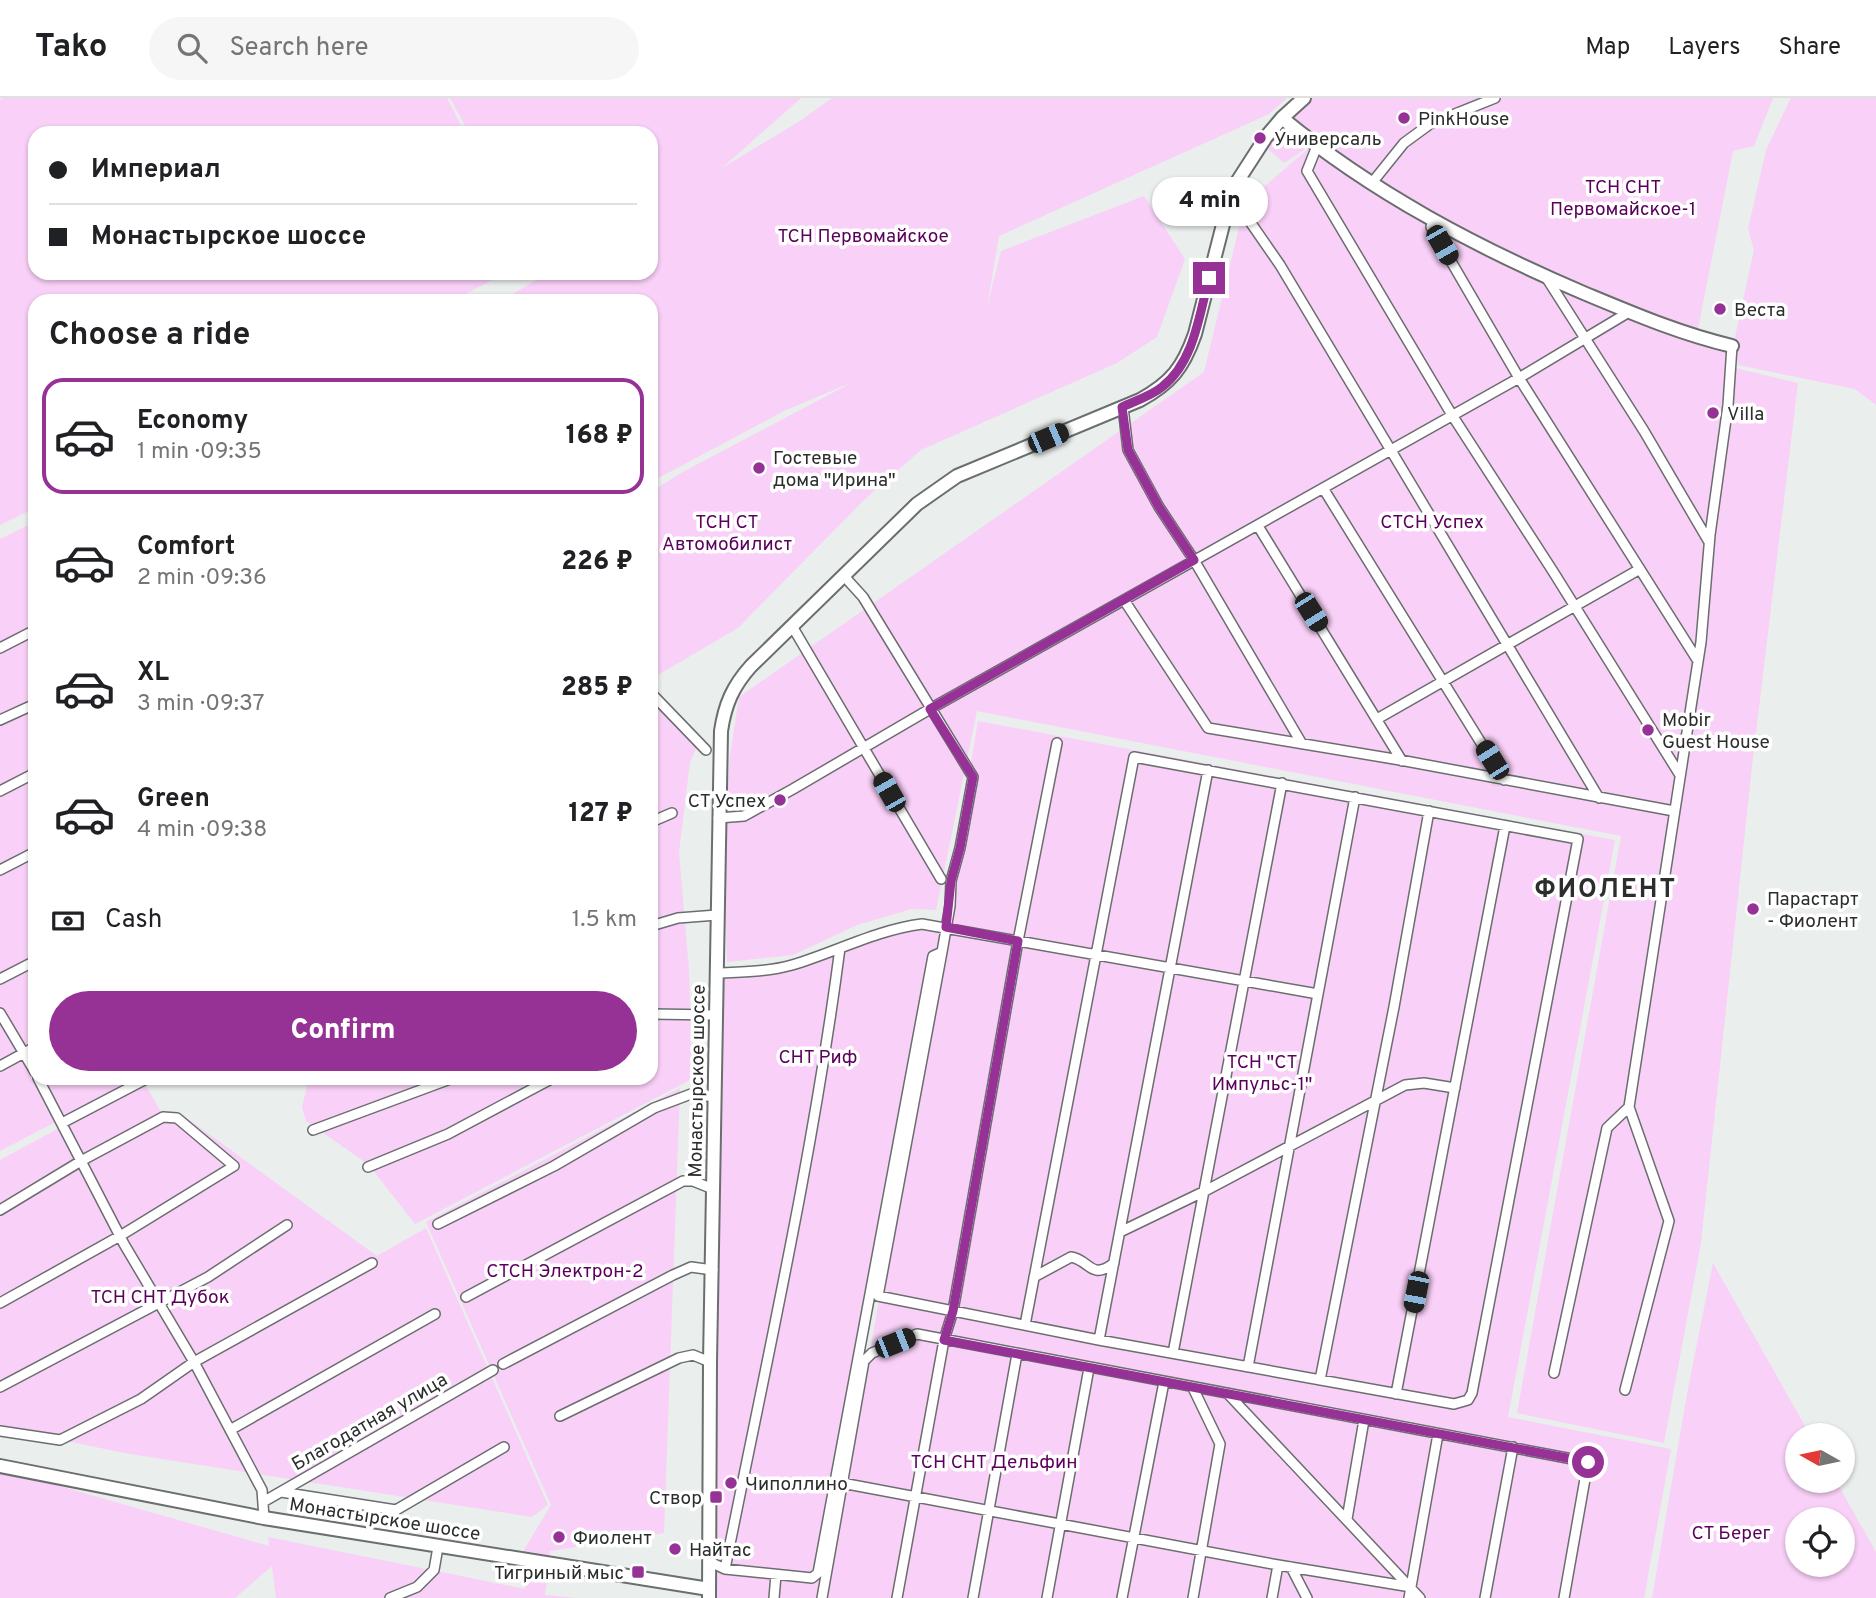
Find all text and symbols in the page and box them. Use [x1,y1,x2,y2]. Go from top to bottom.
search box [149,17,639,80]
text: Tako [35,27,107,69]
icon: search [173,29,211,67]
text: Search here [229,32,368,65]
text: Map [1585,33,1630,63]
text: Layers [1668,33,1740,63]
text: Share [1778,33,1841,63]
place label: PinkHouse [1418,108,1509,132]
marker: PinkHouse [1396,110,1412,126]
place label: Универсаль [1274,128,1382,152]
marker: Универсаль [1252,130,1268,146]
text: Империал [91,154,221,187]
callout: 4 min [1151,176,1267,226]
park label: ТСН СНТ Первомайское-1 [1550,176,1696,222]
text: 4 min [1179,187,1241,216]
text: Монастырское шоссе [91,221,366,254]
car [1423,222,1462,268]
park label: ТСН Первомайское [777,225,949,249]
route end [1193,262,1225,294]
place label: Веста [1734,299,1785,323]
marker: Веста [1712,301,1728,317]
text: Choose a ride [49,316,250,356]
place label: Villa [1727,403,1764,427]
icon: car [53,405,116,468]
text: Economy [137,405,248,438]
marker: Villa [1705,405,1721,421]
text: 168 ₽ [566,420,633,453]
car [1025,420,1072,456]
text: 1 min · 09:35 [137,438,262,467]
place label: Гостевые дома "Ирина" [773,447,896,493]
marker: Гостевые дома "Ирина" [751,460,767,476]
park label: ТСН СТ Автомобилист [662,511,792,557]
park label: СТСН Успех [1380,511,1484,535]
icon: car [53,531,116,594]
text: Comfort [137,531,235,564]
text: 226 ₽ [561,546,633,579]
text: 2 min · 09:36 [137,564,267,593]
car [1291,589,1332,635]
icon: car [53,657,116,720]
text: XL [137,657,169,690]
text: 285 ₽ [561,672,633,705]
text: 3 min · 09:37 [137,690,265,719]
place label: Mobir Guest House [1662,709,1770,755]
marker: Mobir Guest House [1640,722,1656,738]
car [1472,737,1513,783]
car [870,769,909,815]
icon: car [53,783,116,846]
text: Green [137,783,210,816]
place label: СТ Успех [688,790,766,814]
marker: СТ Успех [772,792,788,808]
text: 127 ₽ [568,798,633,831]
text: 4 min · 09:38 [137,816,267,845]
district label: ФИОЛЕНТ [1535,874,1677,907]
place label: Парастарт - Фиолент [1767,888,1859,934]
marker: Парастарт - Фиолент [1745,901,1761,917]
icon: cash [49,902,87,940]
text: Cash [105,904,162,937]
text: 1.5 km [572,906,637,935]
street label: Монастырское шоссе [684,984,712,1178]
button: Confirm [49,991,637,1071]
park label: СНТ Риф [778,1046,858,1070]
park label: ТСН "СТ Импульс-1" [1212,1051,1312,1097]
park label: СТСН Электрон-2 [486,1260,644,1284]
car [1402,1269,1431,1315]
park label: ТСН СНТ Дубок [90,1286,230,1310]
car [872,1325,919,1361]
street label: Благодатная улица [288,1368,452,1477]
north arrow [1785,1423,1855,1493]
map controls [1785,1423,1855,1577]
route start [1572,1446,1604,1478]
park label: ТСН СНТ Дельфин [911,1451,1077,1475]
place label: Чиполлино [745,1473,848,1497]
marker: Чиполлино [723,1475,739,1491]
place label: Створ [649,1487,702,1511]
marker: Створ [708,1489,724,1505]
street label: Монастырское шоссе [287,1493,482,1547]
button: locate [1785,1507,1855,1577]
park label: СТ Берег [1691,1522,1771,1546]
place label: Фиолент [573,1527,652,1551]
marker: Фиолент [551,1529,567,1545]
place label: Найтас [689,1539,751,1563]
marker: Найтас [667,1541,683,1557]
place label: Тигриный мыс [494,1562,624,1586]
marker: Тигриный мыс [630,1564,646,1580]

